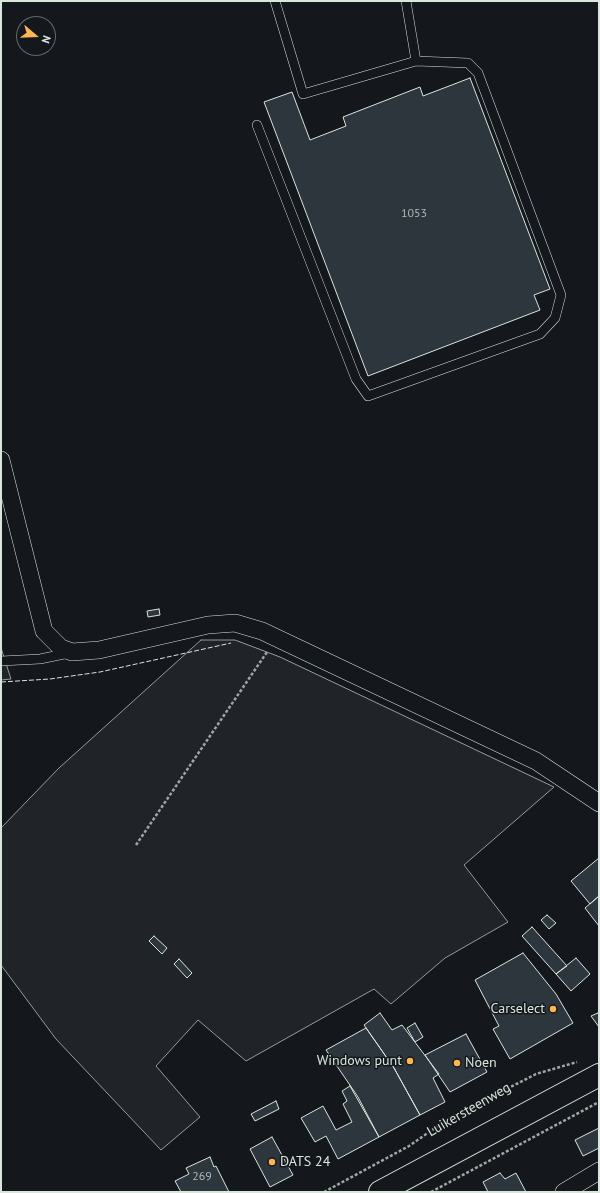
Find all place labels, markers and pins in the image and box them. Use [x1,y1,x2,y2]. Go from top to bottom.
place label: Carselect [490,1001,545,1017]
marker: Carselect [548,1004,558,1014]
place label: Windows punt [317,1053,402,1069]
place label: Noen [465,1055,497,1071]
marker: Windows punt [405,1056,415,1066]
marker: Noen [452,1058,462,1068]
place label: DATS 24 [280,1154,330,1170]
marker: DATS 24 [267,1157,277,1167]

